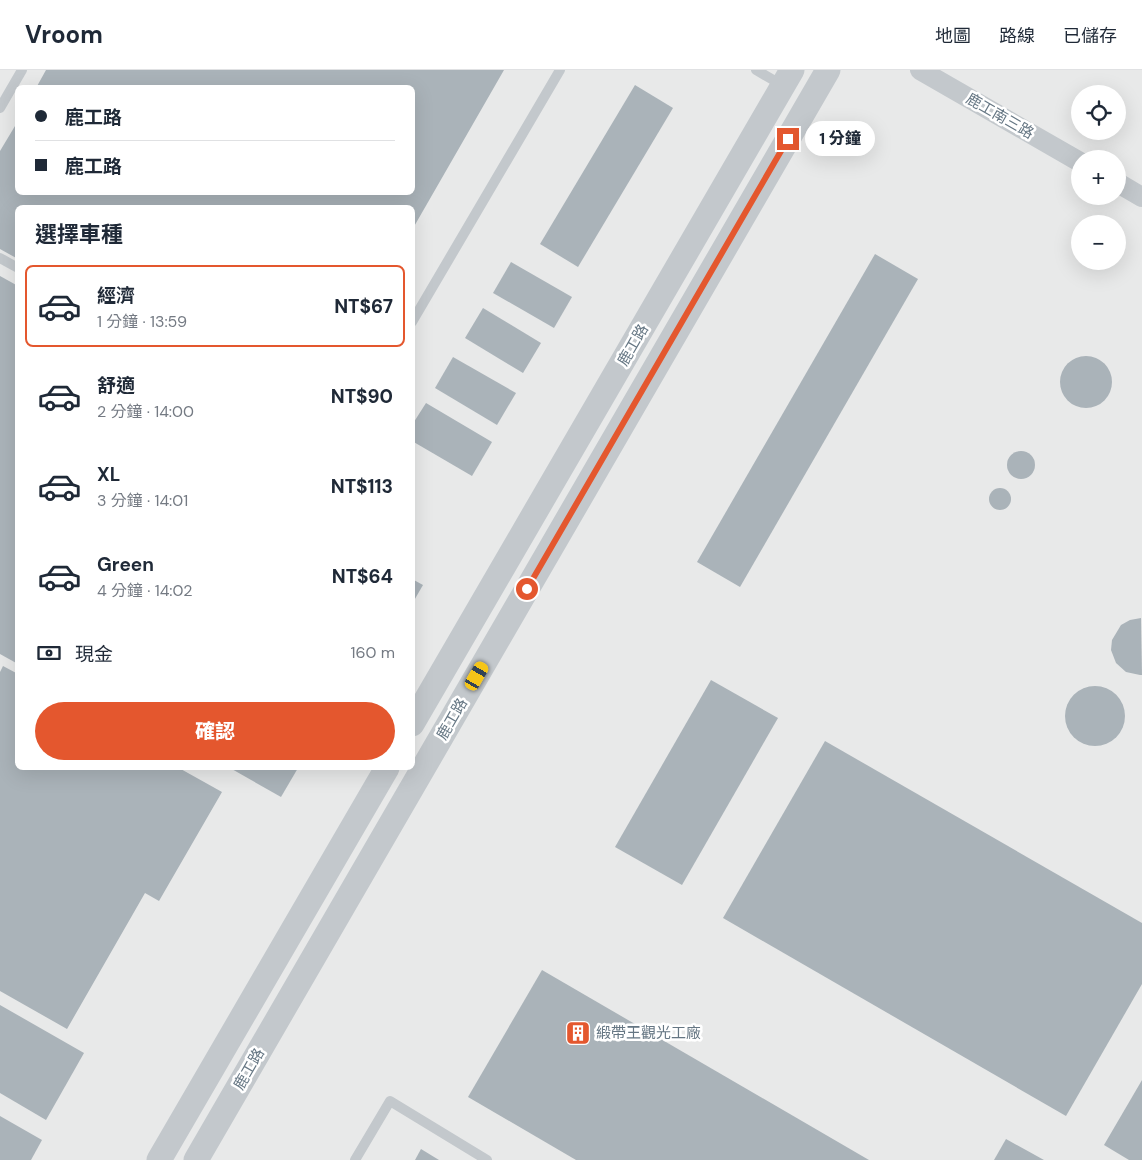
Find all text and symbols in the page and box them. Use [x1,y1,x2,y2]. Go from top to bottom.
text: Vroom [25,19,103,50]
text: 地圖 [935,24,971,48]
text: 路線 [999,24,1035,48]
text: 已儲存 [1063,24,1117,48]
map controls [1071,85,1126,270]
button: locate [1071,85,1126,140]
street label: 鹿工南三路 [963,89,1037,143]
text: 鹿工路 [65,105,122,130]
callout: 1 分鐘 [806,122,876,156]
route end [777,128,799,150]
text: 1 分鐘 [819,128,861,149]
button: + [1071,150,1126,205]
text: 鹿工路 [65,154,122,179]
button: − [1071,215,1126,270]
text: 選擇車種 [35,220,123,249]
text: 經濟 [97,283,135,308]
icon: car [37,284,82,329]
text: NT$67 [334,294,393,319]
text: 1 分鐘 · 13:59 [97,311,187,332]
street label: 鹿工路 [613,321,653,369]
text: 舒適 [97,373,135,398]
icon: car [37,374,82,419]
text: NT$90 [331,384,393,409]
text: 2 分鐘 · 14:00 [97,401,194,422]
text: XL [97,462,120,487]
icon: car [37,464,82,509]
text: NT$113 [331,474,393,499]
text: 3 分鐘 · 14:01 [97,490,188,511]
text: Green [97,552,154,577]
icon: car [37,554,82,599]
text: NT$64 [332,564,393,589]
route start [516,578,538,600]
text: 4 分鐘 · 14:02 [97,580,193,601]
icon: cash [35,639,63,667]
text: 現金 [75,642,113,667]
text: 160 m [351,642,395,663]
car [463,659,490,693]
street label: 鹿工路 [432,695,472,743]
button: 確認 [35,702,395,760]
building icon: 緞帶王觀光工廠 [565,1020,591,1046]
place label: 緞帶王觀光工廠 [596,1023,701,1043]
street label: 鹿工路 [229,1045,269,1093]

